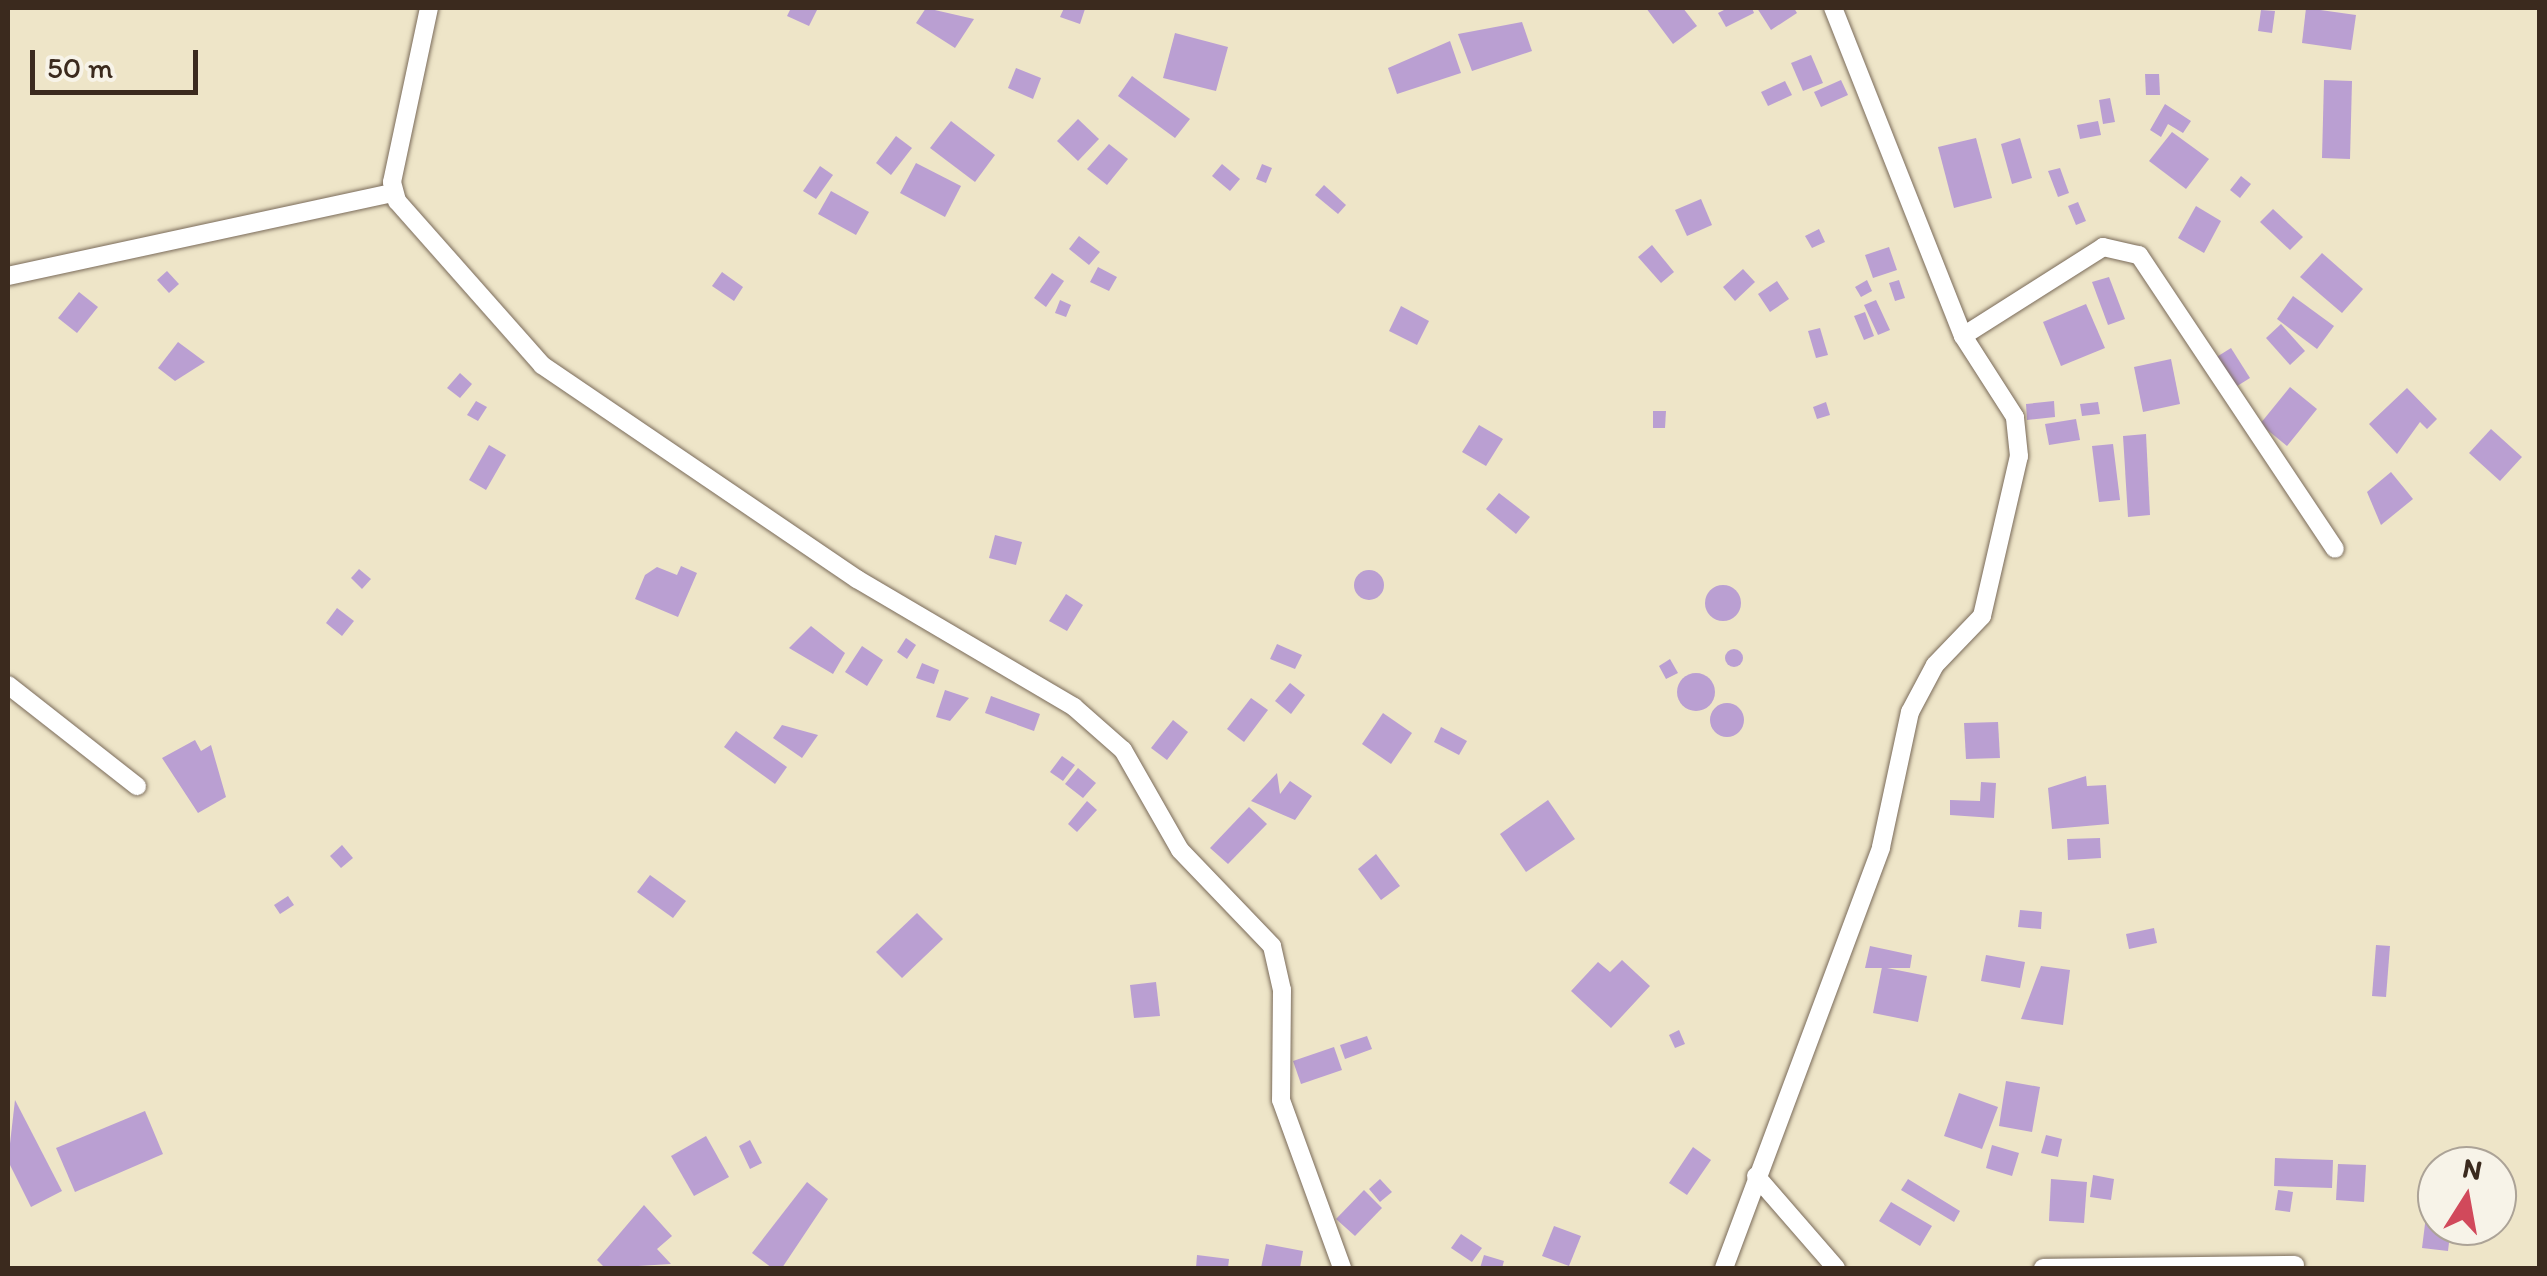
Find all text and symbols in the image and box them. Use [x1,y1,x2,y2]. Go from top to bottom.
scale bar [35,30,202,92]
text: 50 m [47,49,113,86]
north arrow [2417,1146,2517,1246]
text: N [2460,1150,2485,1187]

